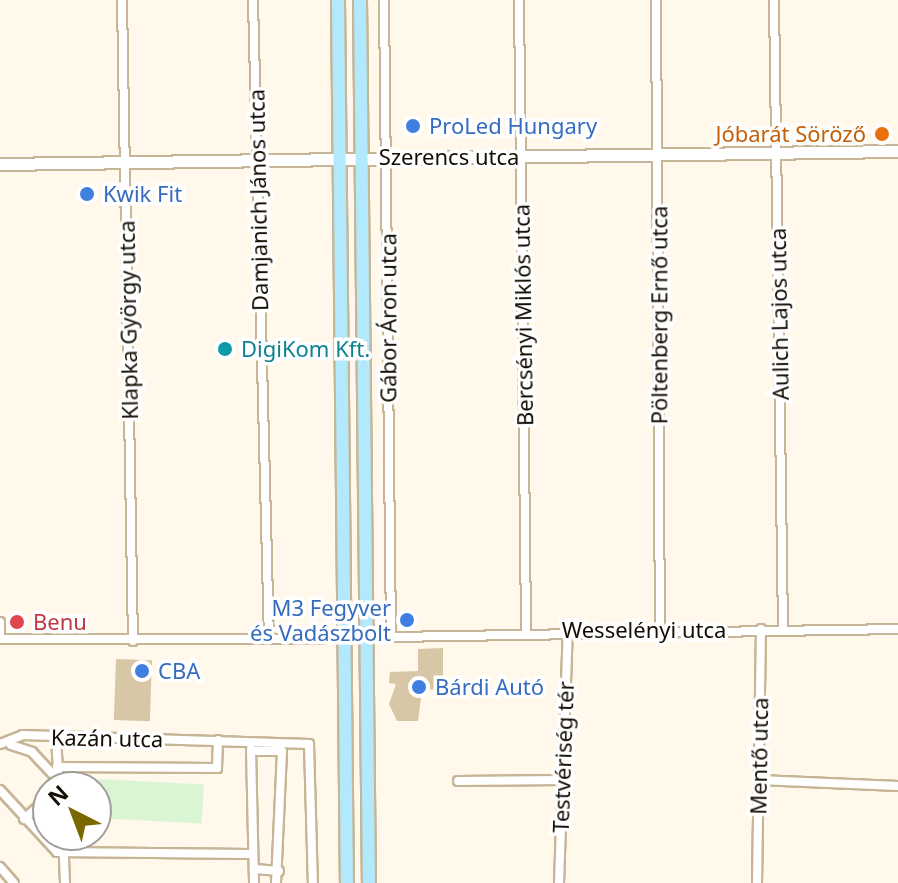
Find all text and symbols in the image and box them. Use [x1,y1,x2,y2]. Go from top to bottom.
street label: Damjanich János utca [243,89,273,311]
place label: ProLed Hungary [429,113,597,139]
marker: ProLed Hungary [404,117,422,135]
place label: Jóbarát Söröző [715,121,866,147]
marker: Jóbarát Söröző [873,125,891,143]
street label: Szerencs utca [379,144,519,170]
place label: Kwik Fit [103,181,182,207]
marker: Kwik Fit [78,185,96,203]
street label: Bercsényi Miklós utca [508,204,538,426]
street label: Pöltenberg Ernő utca [646,206,672,424]
street label: Klapka György utca [113,220,143,420]
street label: Aulich Lajos utca [764,228,794,400]
street label: Gábor Áron utca [375,233,401,403]
place label: DigiKom Kft. [241,336,370,362]
marker: DigiKom Kft. [216,340,234,358]
place label: M3 Fegyver és Vadászbolt [250,594,391,646]
place label: Benu [33,609,87,635]
marker: M3 Fegyver és Vadászbolt [398,611,416,629]
marker: Benu [8,613,26,631]
street label: Wesselényi utca [562,617,726,643]
place label: CBA [158,658,200,684]
marker: CBA [133,662,151,680]
place label: Bárdi Autó [435,674,544,700]
marker: Bárdi Autó [410,678,428,696]
street label: Testvériség tér [547,681,579,833]
street label: Mentő utca [745,697,773,815]
street label: Kazán utca [51,724,163,752]
north arrow [32,771,112,851]
text: N [41,778,74,812]

